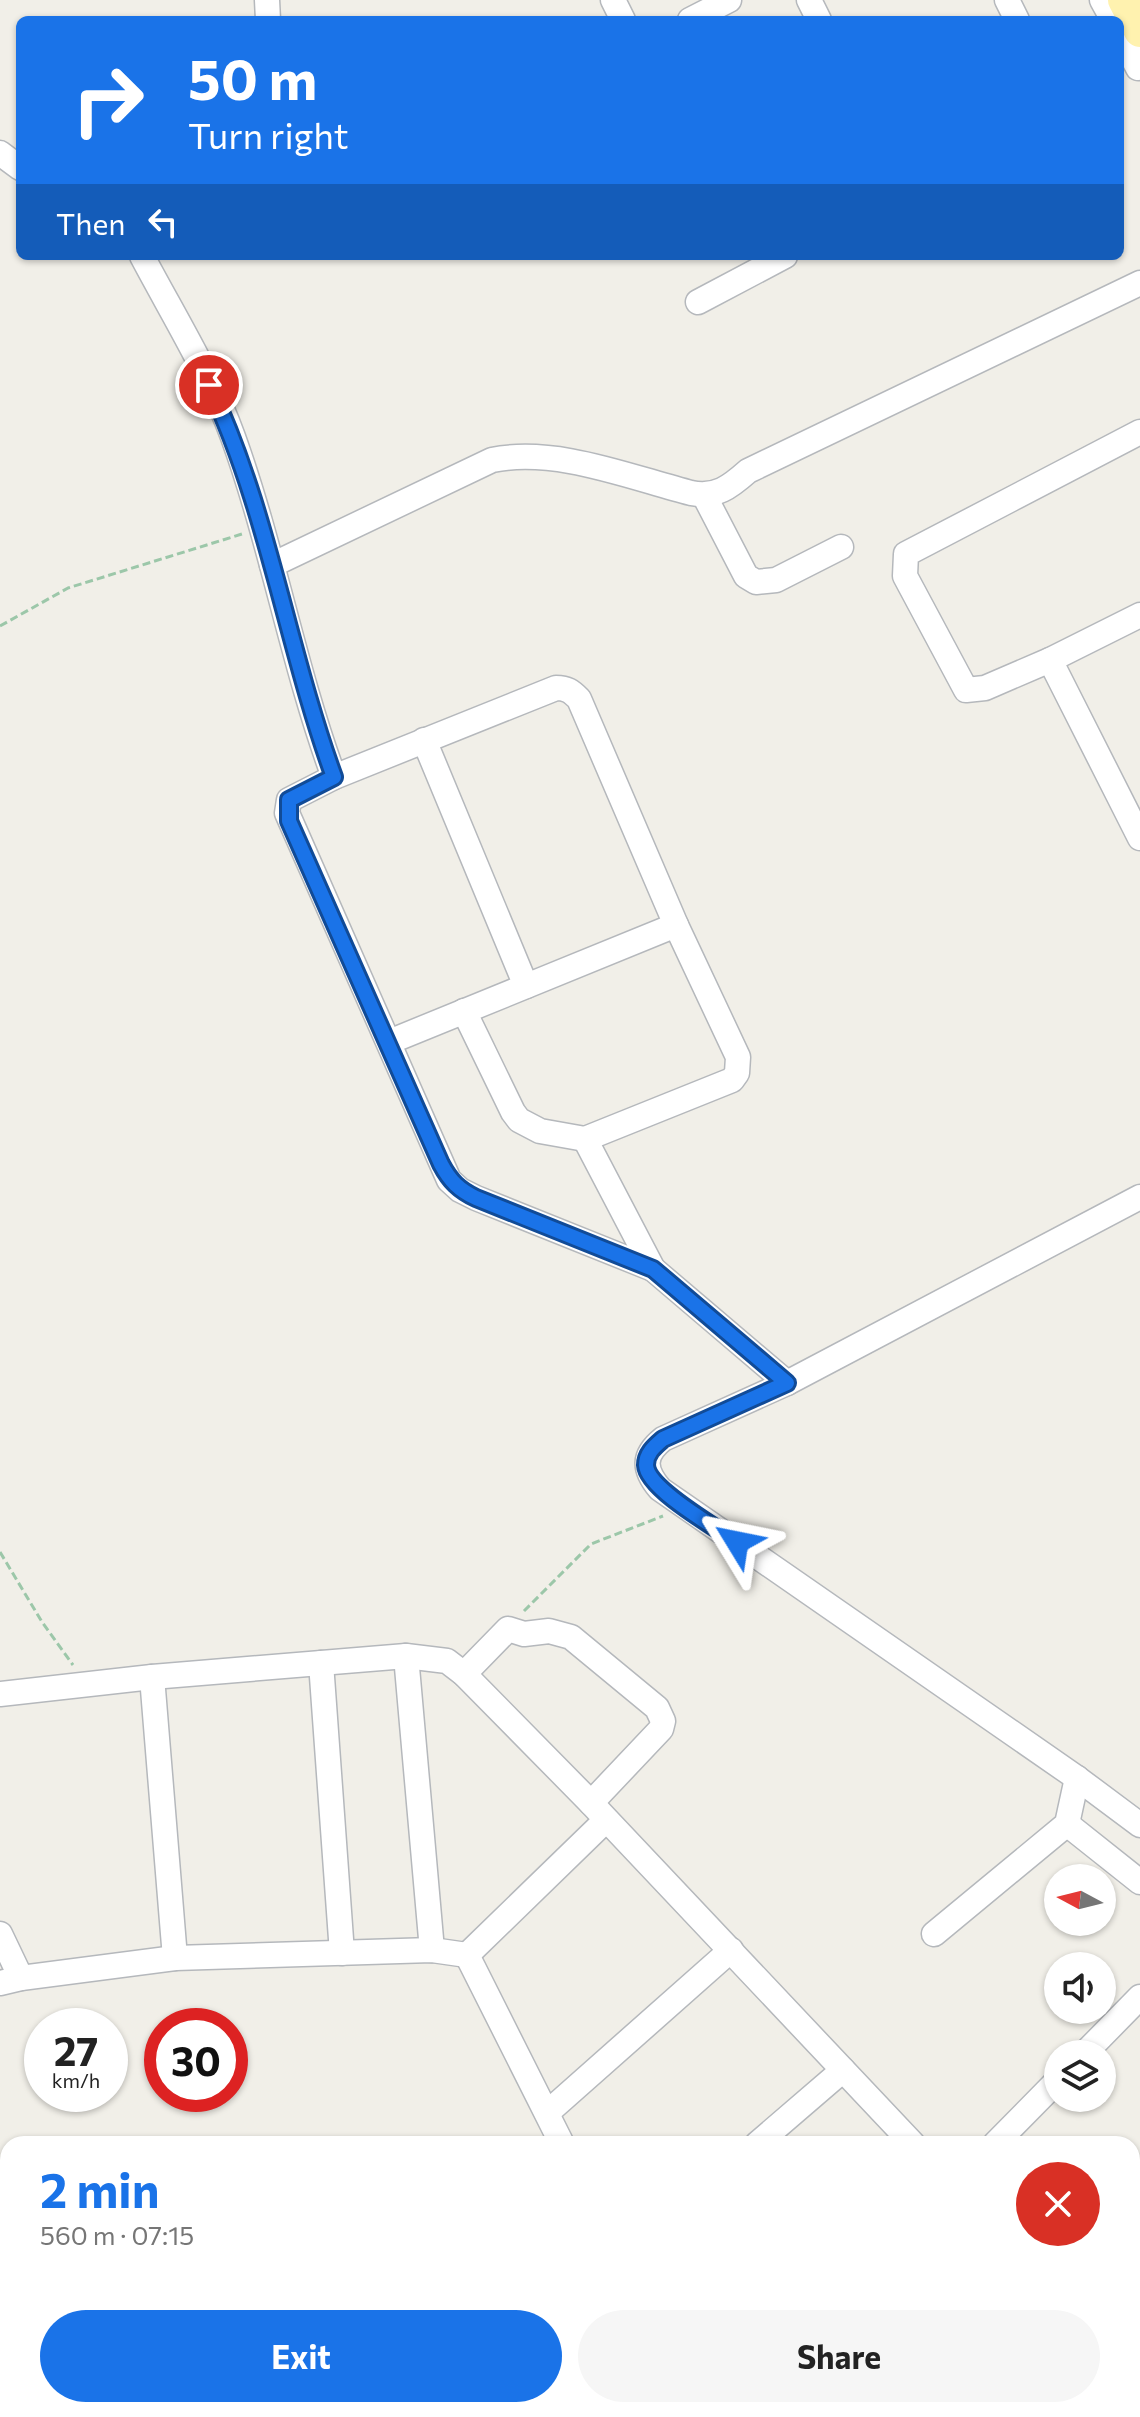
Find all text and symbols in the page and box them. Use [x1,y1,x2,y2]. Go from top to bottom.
text: 50 m [188,43,317,112]
icon: right [56,48,160,152]
text: Turn right [188,112,349,156]
icon: left [141,200,185,244]
text: Then [56,204,125,241]
pin [175,351,243,419]
icon: arrive [187,363,231,407]
position arrow [695,1500,779,1584]
north arrow [1044,1864,1116,1936]
map controls [1044,1864,1116,2112]
button: sound [1044,1952,1116,2024]
speed limit sign: 30 [144,2008,248,2112]
text: 27 [54,2025,98,2074]
button: layers [1044,2040,1116,2112]
text: km/h [52,2068,100,2092]
text: 2 min [40,2159,160,2218]
button: close [1016,2162,1100,2246]
text: 560 m · 07:15 [40,2219,194,2250]
button: Exit [40,2310,562,2402]
button: Share [578,2310,1100,2402]

